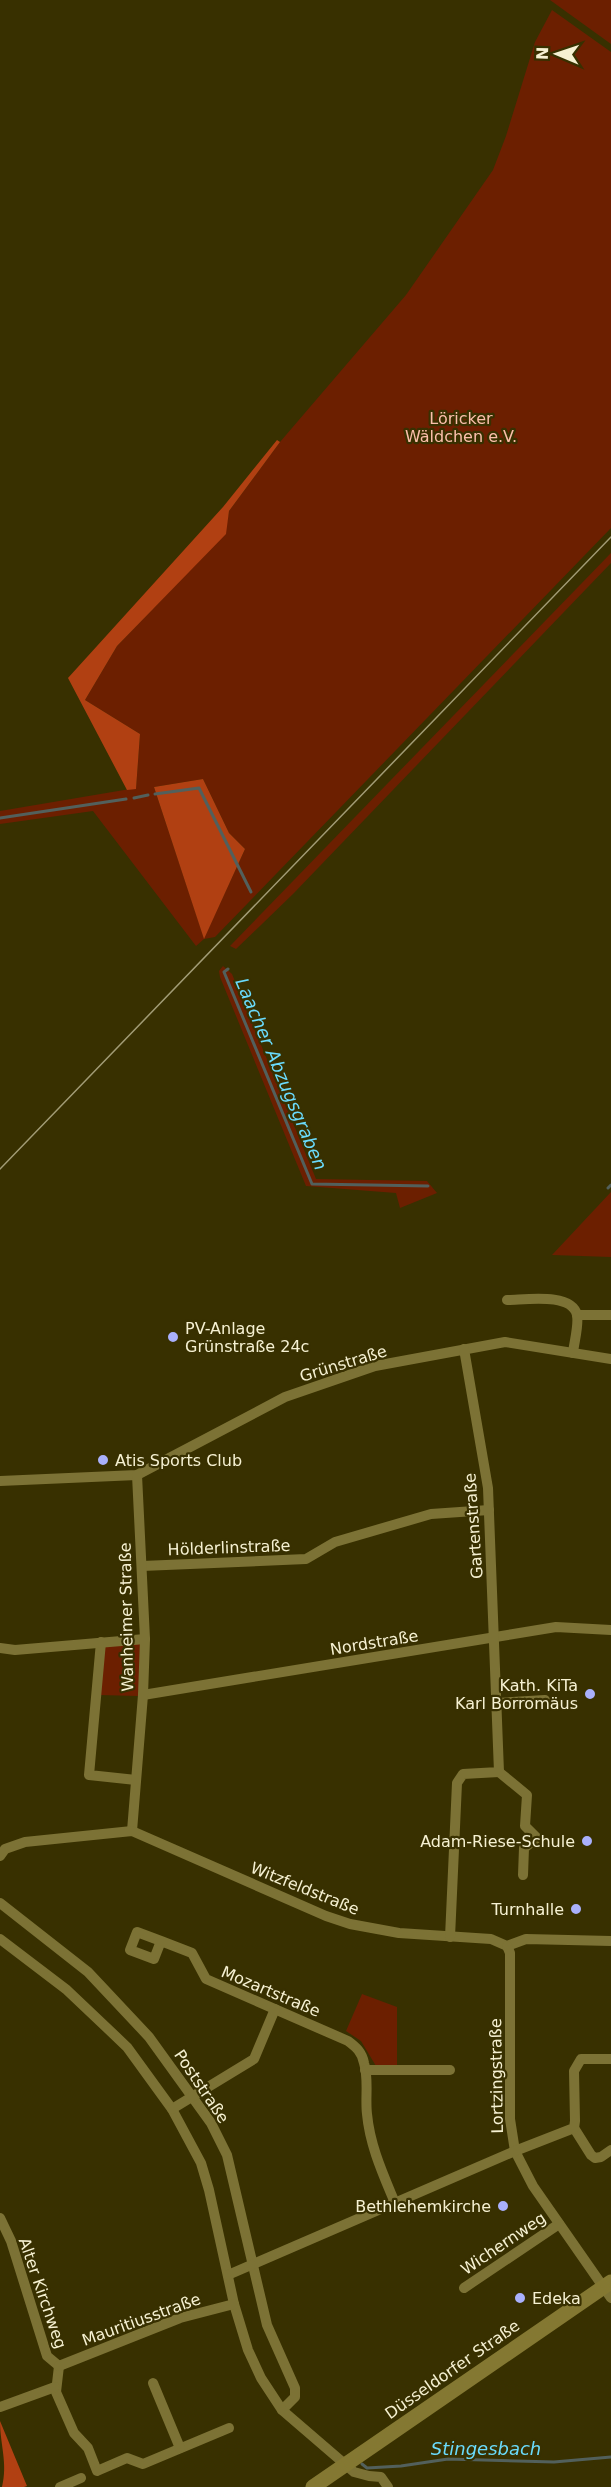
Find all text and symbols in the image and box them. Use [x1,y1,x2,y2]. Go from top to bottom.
north arrow [527,24,587,84]
text: N [533,46,552,61]
park label: Löricker Wäldchen e.V. [405,409,517,446]
water label: Laacher Abzugsgraben [231,975,332,1173]
place label: PV-Anlage Grünstraße 24c [185,1319,309,1356]
marker: PV-Anlage Grünstraße 24c [166,1330,180,1344]
street label: Grünstraße [297,1341,389,1386]
place label: Atis Sports Club [115,1451,242,1470]
marker: Atis Sports Club [96,1453,110,1467]
street label: Gartenstraße [460,1472,487,1579]
street label: Hölderlinstraße [167,1536,291,1559]
street label: Wanheimer Straße [116,1542,137,1692]
street label: Nordstraße [329,1626,420,1659]
place label: Kath. KiTa Karl Borromäus [455,1676,578,1713]
marker: Kath. KiTa Karl Borromäus [583,1687,597,1701]
place label: Adam-Riese-Schule [420,1832,575,1851]
marker: Adam-Riese-Schule [580,1834,594,1848]
street label: Witzfeldstraße [248,1858,362,1919]
place label: Turnhalle [490,1900,564,1919]
marker: Turnhalle [569,1902,583,1916]
street label: Mozartstraße [219,1962,323,2021]
street label: Lortzingstraße [486,2018,507,2134]
street label: Poststraße [170,2046,233,2127]
place label: Bethlehemkirche [355,2197,491,2216]
marker: Bethlehemkirche [496,2199,510,2213]
street label: Wichernweg [457,2208,549,2279]
street label: Alter Kirchweg [15,2235,70,2351]
street label: Mauritiusstraße [79,2289,203,2350]
place label: Edeka [532,2289,581,2308]
marker: Edeka [513,2291,527,2305]
street label: Düsseldorfer Straße [381,2316,523,2423]
water label: Stingesbach [431,2438,541,2459]

